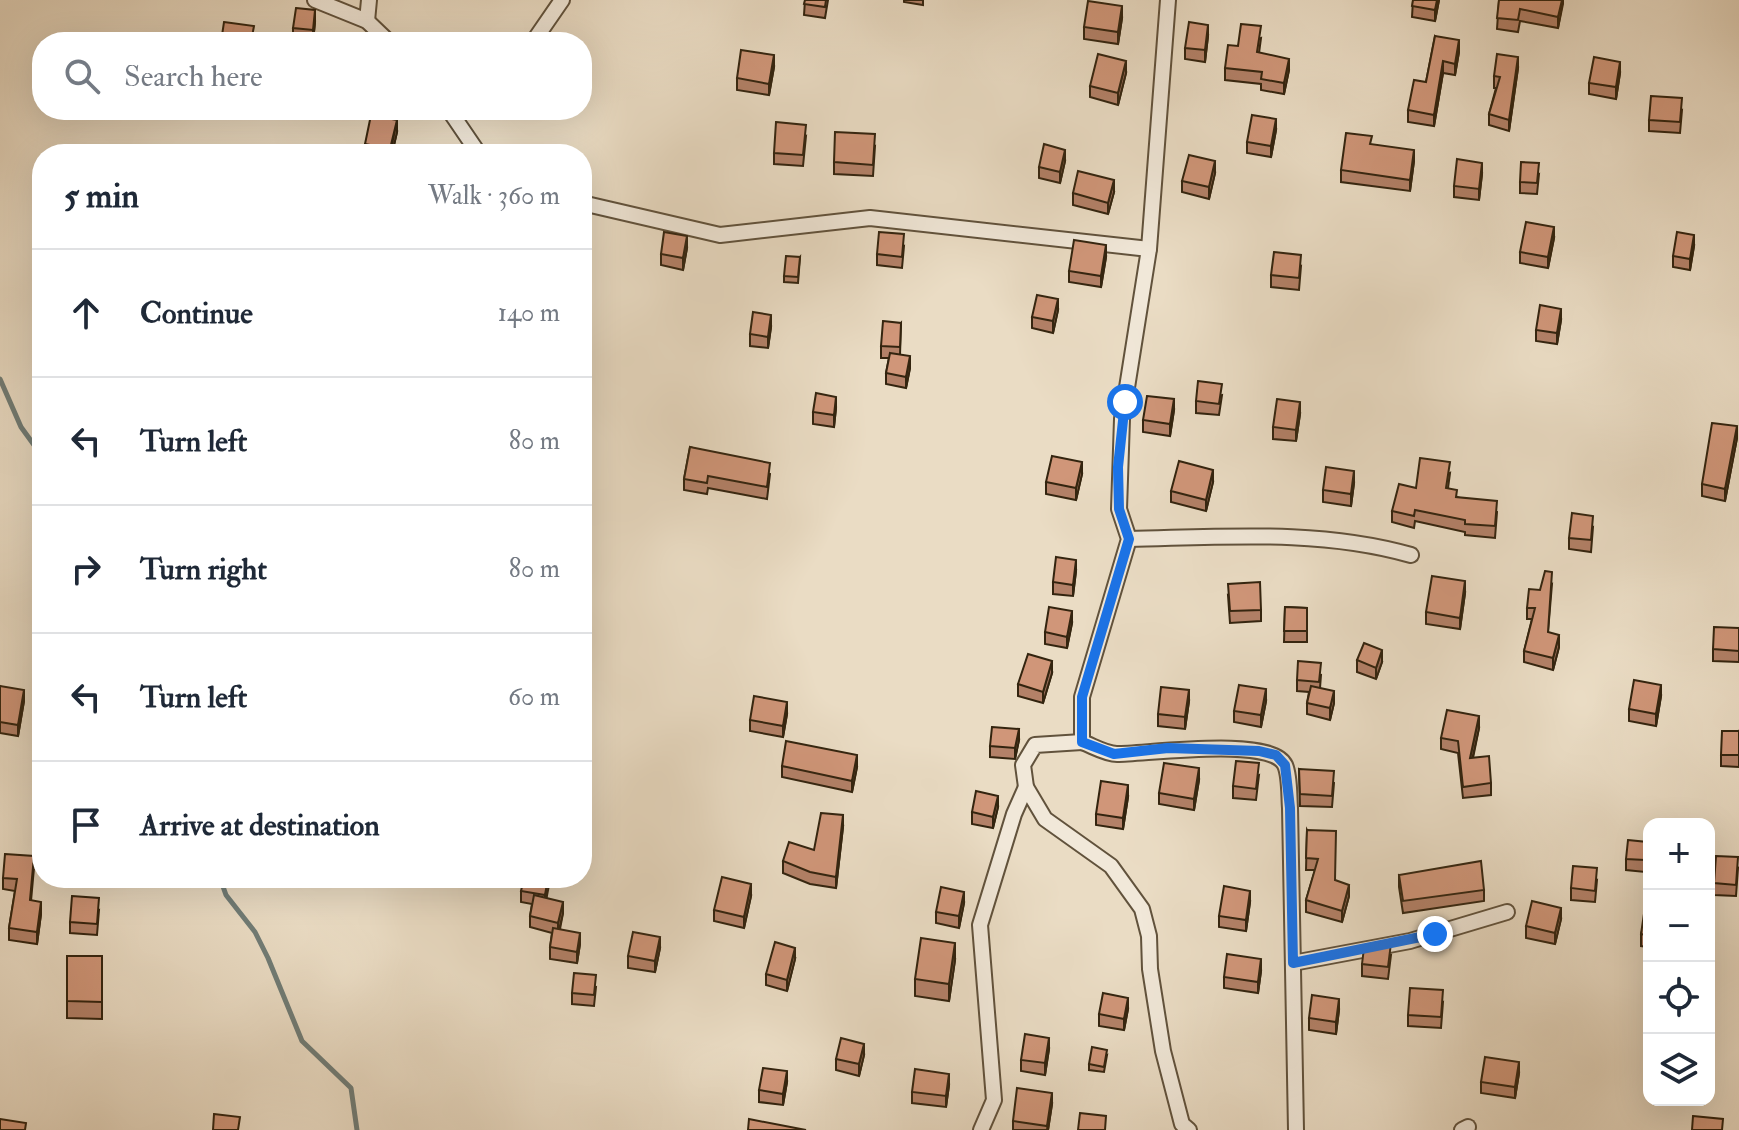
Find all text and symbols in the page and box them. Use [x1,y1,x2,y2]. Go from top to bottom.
search box [32,32,592,120]
icon: search [60,54,104,98]
text: Search here [124,58,263,95]
text: 5 min [64,175,139,218]
text: Walk · 360 m [428,180,560,212]
icon: ahead [64,291,108,335]
text: Continue [140,295,253,332]
text: 140 m [498,297,560,329]
route start [1107,384,1143,420]
icon: left [64,419,108,463]
text: Turn left [140,423,247,460]
text: 80 m [509,425,560,457]
icon: right [64,547,108,591]
text: Turn right [140,551,267,588]
text: 80 m [509,553,560,585]
icon: left [64,675,108,719]
text: Turn left [140,679,247,716]
text: 60 m [508,681,560,713]
icon: arrive [64,803,108,847]
text: Arrive at destination [140,807,380,844]
map controls [1643,818,1715,1106]
button: + [1643,818,1715,890]
button: − [1643,890,1715,962]
route end [1417,916,1453,952]
button: locate [1643,962,1715,1034]
button: layers [1643,1034,1715,1106]

